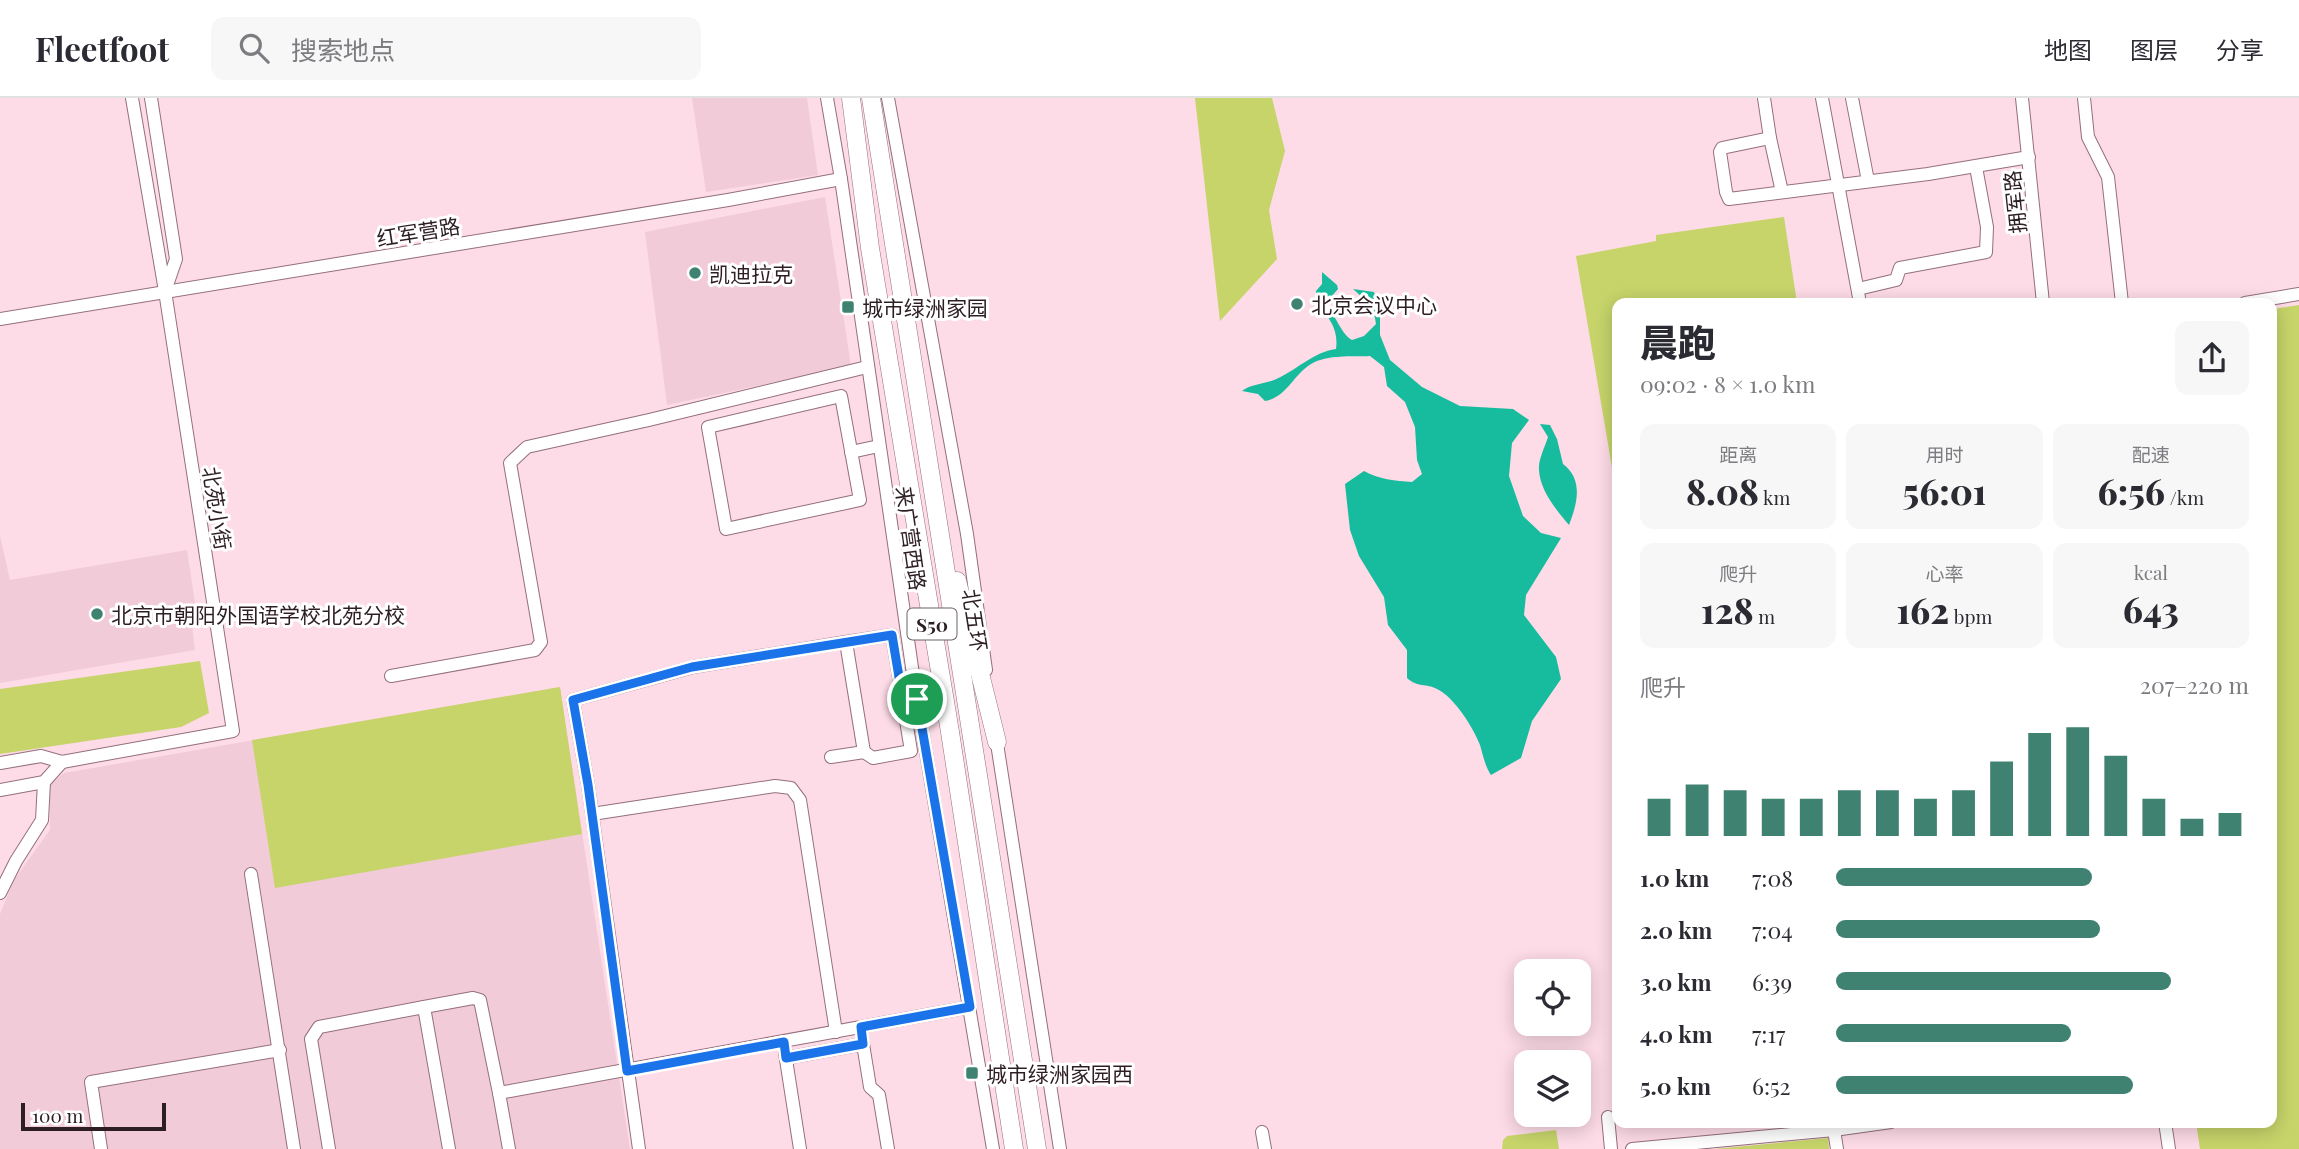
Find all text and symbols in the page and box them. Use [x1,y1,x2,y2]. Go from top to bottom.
search box [211,17,701,80]
text: Fleetfoot [35,26,169,70]
icon: search [235,29,273,67]
text: 搜索地点 [291,32,395,67]
text: 地图 [2044,33,2092,65]
text: 图层 [2130,33,2178,65]
text: 分享 [2216,33,2264,65]
street label: 拥军路 [1997,169,2031,235]
street label: 红军营路 [374,211,462,251]
place label: 凯迪拉克 [709,259,793,287]
marker: 凯迪拉克 [687,265,703,281]
place label: 北京会议中心 [1311,290,1437,318]
place label: 城市绿洲家园 [862,293,988,321]
marker: 北京会议中心 [1289,296,1305,312]
marker: 城市绿洲家园 [840,299,856,315]
text: 晨跑 [1640,316,1716,367]
button: share [2175,321,2249,395]
text: 09:02 · 8 × 1.0 km [1640,368,1815,399]
text: 距离 [1719,441,1757,467]
text: 用时 [1925,441,1964,467]
text: 配速 [2132,441,2170,467]
street label: 北苑小街 [198,464,238,552]
text: 8.08 [1686,467,1759,514]
text: 56:01 [1903,467,1986,514]
text: 6:56 [2098,467,2165,514]
street label: 来广营西路 [891,484,933,592]
text: km [1759,484,1790,510]
text: /km [2165,484,2204,510]
text: kcal [2134,559,2168,585]
text: 爬升 [1719,560,1757,586]
text: 心率 [1925,560,1964,586]
text: 643 [2123,585,2179,632]
text: 128 [1701,586,1754,633]
text: 162 [1897,586,1949,633]
street label: 北五环 [957,587,995,653]
place label: 北京市朝阳外国语学校北苑分校 [111,600,405,628]
text: m [1754,603,1775,629]
text: bpm [1949,603,1992,629]
marker: 北京市朝阳外国语学校北苑分校 [89,606,105,622]
road number: S50 [908,608,956,639]
pin [887,669,947,729]
text: 207–220 m [2140,669,2249,700]
text: 爬升 [1640,671,1686,702]
icon: arrive [898,680,936,718]
text: 1.0 km [1640,862,1709,893]
text: 7:08 [1752,862,1793,893]
text: 2.0 km [1640,914,1712,945]
text: 7:04 [1752,914,1793,945]
map controls [1514,959,1591,1127]
button: locate [1514,959,1591,1036]
text: 3.0 km [1640,966,1712,997]
text: 6:39 [1752,966,1792,997]
text: 4.0 km [1640,1018,1713,1049]
text: 7:17 [1752,1018,1785,1049]
button: layers [1514,1050,1591,1127]
place label: 城市绿洲家园西 [986,1059,1133,1087]
marker: 城市绿洲家园西 [964,1065,980,1081]
text: 5.0 km [1640,1070,1711,1101]
text: 6:52 [1752,1070,1791,1101]
scale bar [21,1100,166,1132]
text: 100 m [32,1102,83,1128]

